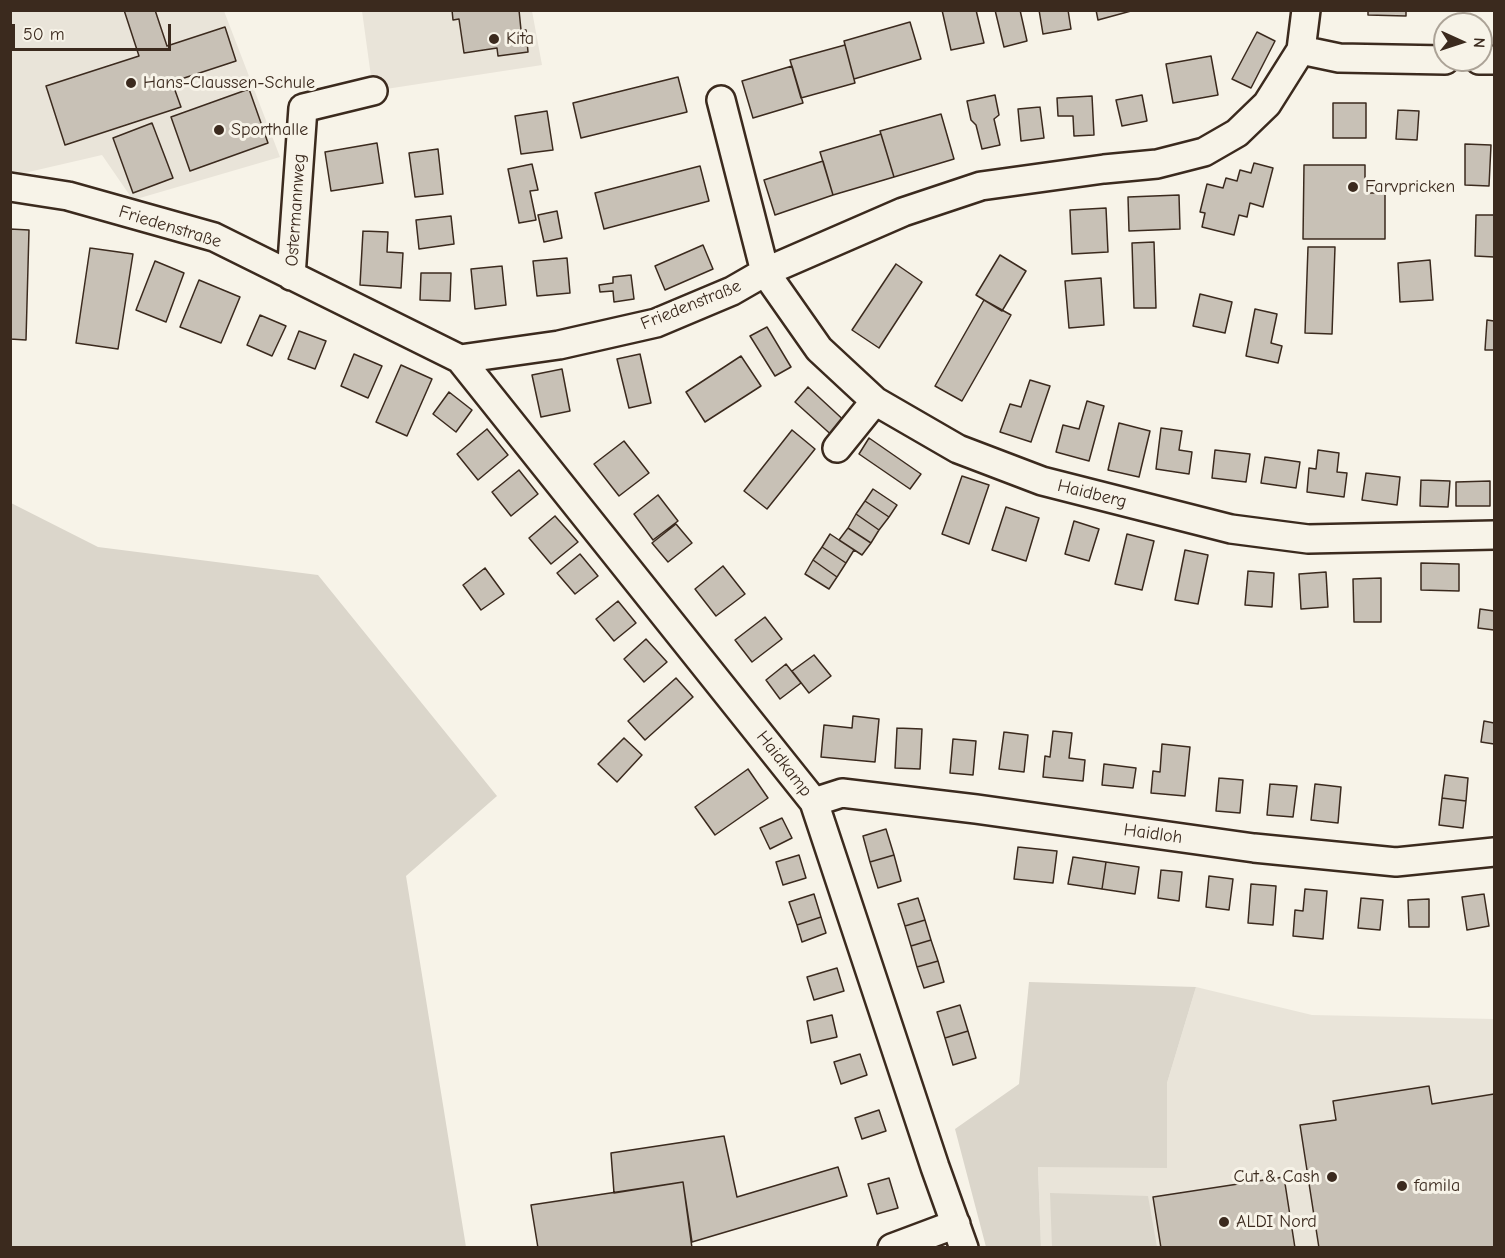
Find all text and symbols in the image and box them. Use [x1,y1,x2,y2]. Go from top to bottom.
scale bar [15,12,174,50]
north arrow [1433,12,1493,72]
text: 50 m [23,24,65,45]
place label: Kita [506,28,534,50]
marker: Kita [487,32,501,46]
text: N [1470,37,1488,49]
place label: Hans-Claussen-Schule [143,72,315,94]
marker: Hans-Claussen-Schule [124,76,138,90]
place label: Sporthalle [231,119,308,141]
marker: Sporthalle [212,123,226,137]
street label: Ostermannweg [281,153,311,267]
place label: Farvpricken [1365,176,1455,198]
marker: Farvpricken [1346,180,1360,194]
street label: Friedenstraße [116,201,224,253]
street label: Friedenstraße [638,275,744,335]
street label: Haidberg [1055,475,1129,513]
street label: Haidkamp [751,727,817,801]
street label: Haidloh [1122,819,1184,849]
place label: Cut & Cash [1234,1166,1320,1188]
marker: Cut & Cash [1325,1170,1339,1184]
place label: famila [1414,1175,1460,1197]
marker: famila [1395,1179,1409,1193]
place label: ALDI Nord [1236,1211,1317,1233]
marker: ALDI Nord [1217,1215,1231,1229]

